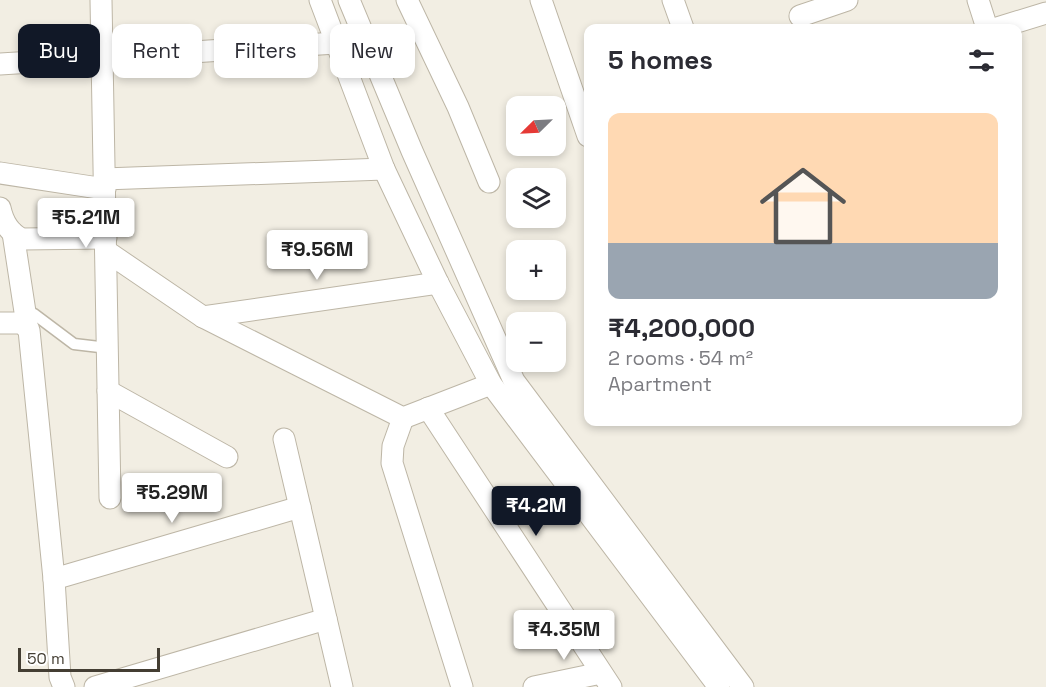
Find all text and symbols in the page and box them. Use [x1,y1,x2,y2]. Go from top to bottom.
chip: Buy [18,24,100,78]
chip: Rent [112,24,202,78]
chip: Filters [214,24,318,78]
chip: New [330,24,415,78]
text: 5 homes [608,43,713,77]
icon: filters [965,44,998,77]
north arrow [506,96,566,156]
map controls [506,96,566,372]
icon: home [749,152,857,260]
button: layers [506,168,566,228]
pin: ₹5.21M [37,198,135,249]
text: ₹5.21M [52,204,120,230]
pin: ₹9.56M [268,230,366,281]
text: ₹9.56M [281,236,353,262]
button: + [506,240,566,300]
text: ₹4,200,000 [608,311,755,345]
button: − [506,312,566,372]
text: 2 rooms · 54 m² [608,345,753,371]
text: Apartment [608,371,712,397]
pin: ₹5.29M [123,473,221,524]
text: ₹5.29M [136,479,208,505]
pin: ₹4.2M [494,486,578,537]
text: ₹4.2M [506,492,566,518]
pin: ₹4.35M [515,610,613,661]
text: ₹4.35M [528,616,600,642]
scale bar [18,645,160,672]
text: 50 m [27,648,65,669]

